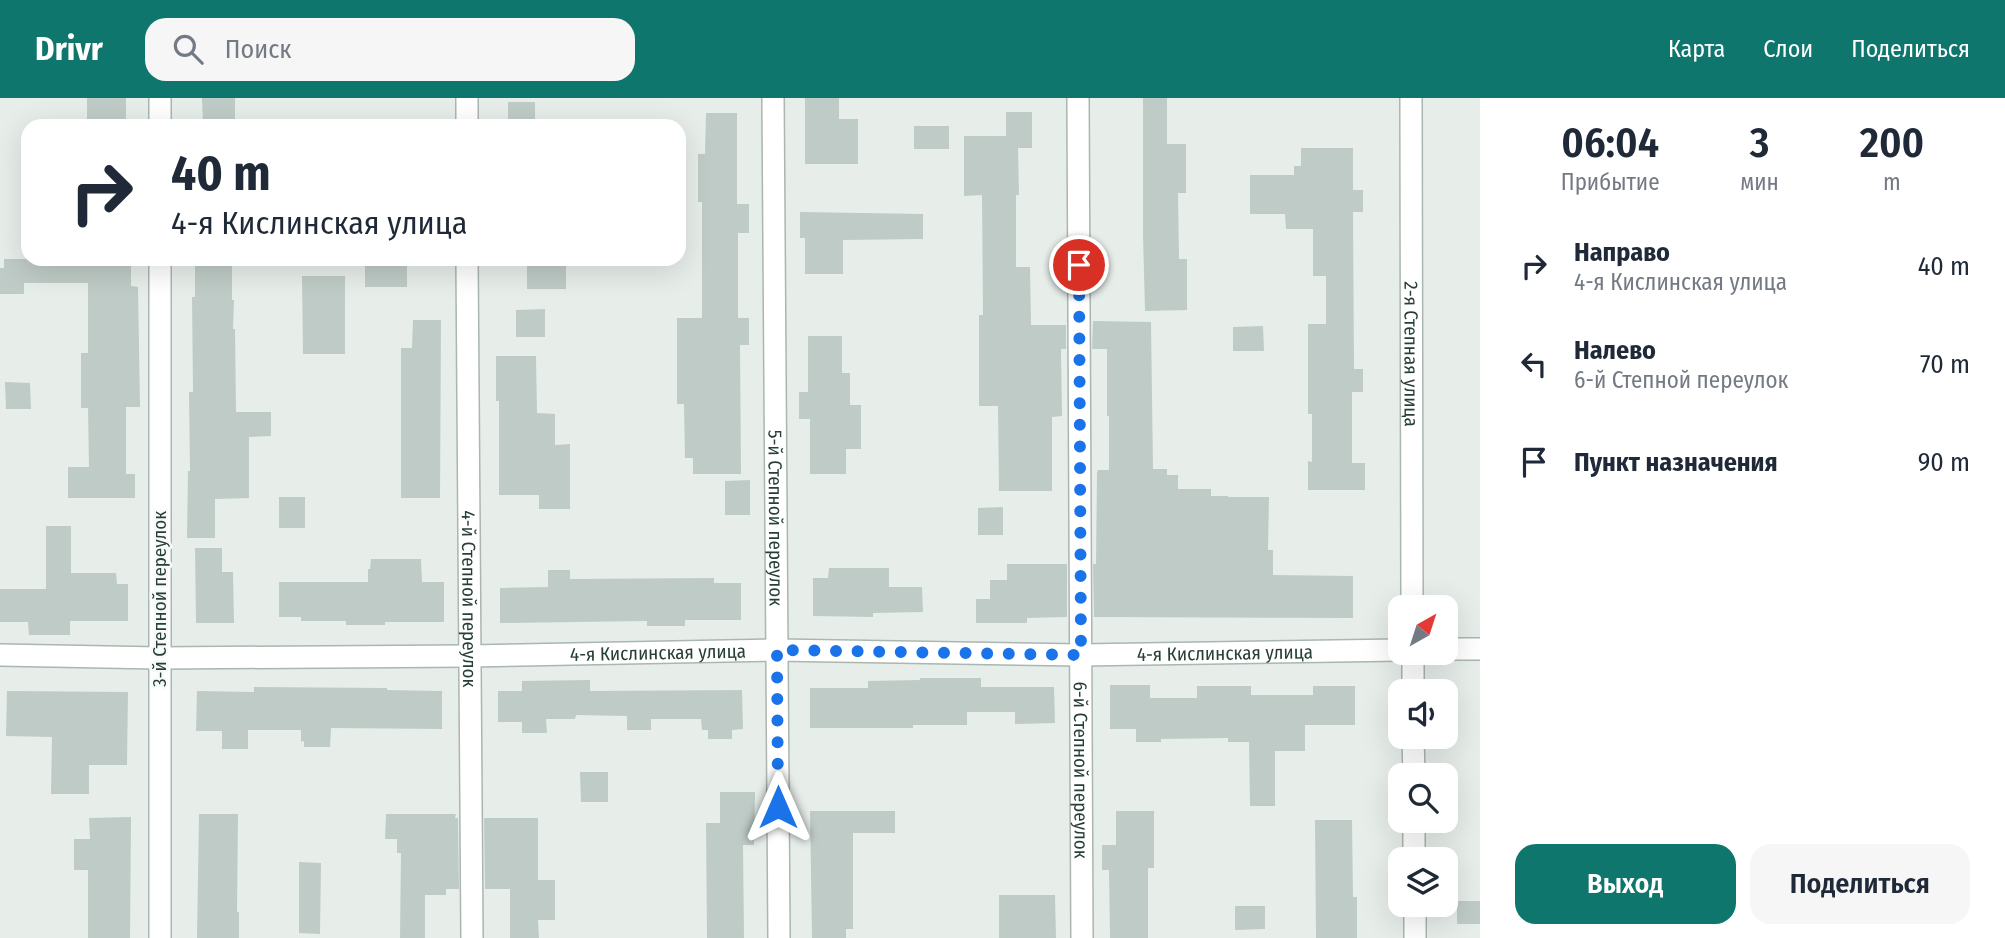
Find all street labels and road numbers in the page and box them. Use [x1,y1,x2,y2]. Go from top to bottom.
street label: 2-я Степная улица [1400,281,1423,427]
street label: 5-й Степной переулок [764,430,788,606]
street label: 4-й Степной переулок [457,510,482,688]
street label: 3-й Степной переулок [148,511,171,687]
street label: 4-я Кислинская улица [570,639,746,666]
street label: 4-я Кислинская улица [1137,640,1313,666]
street label: 6-й Степной переулок [1069,681,1093,859]

